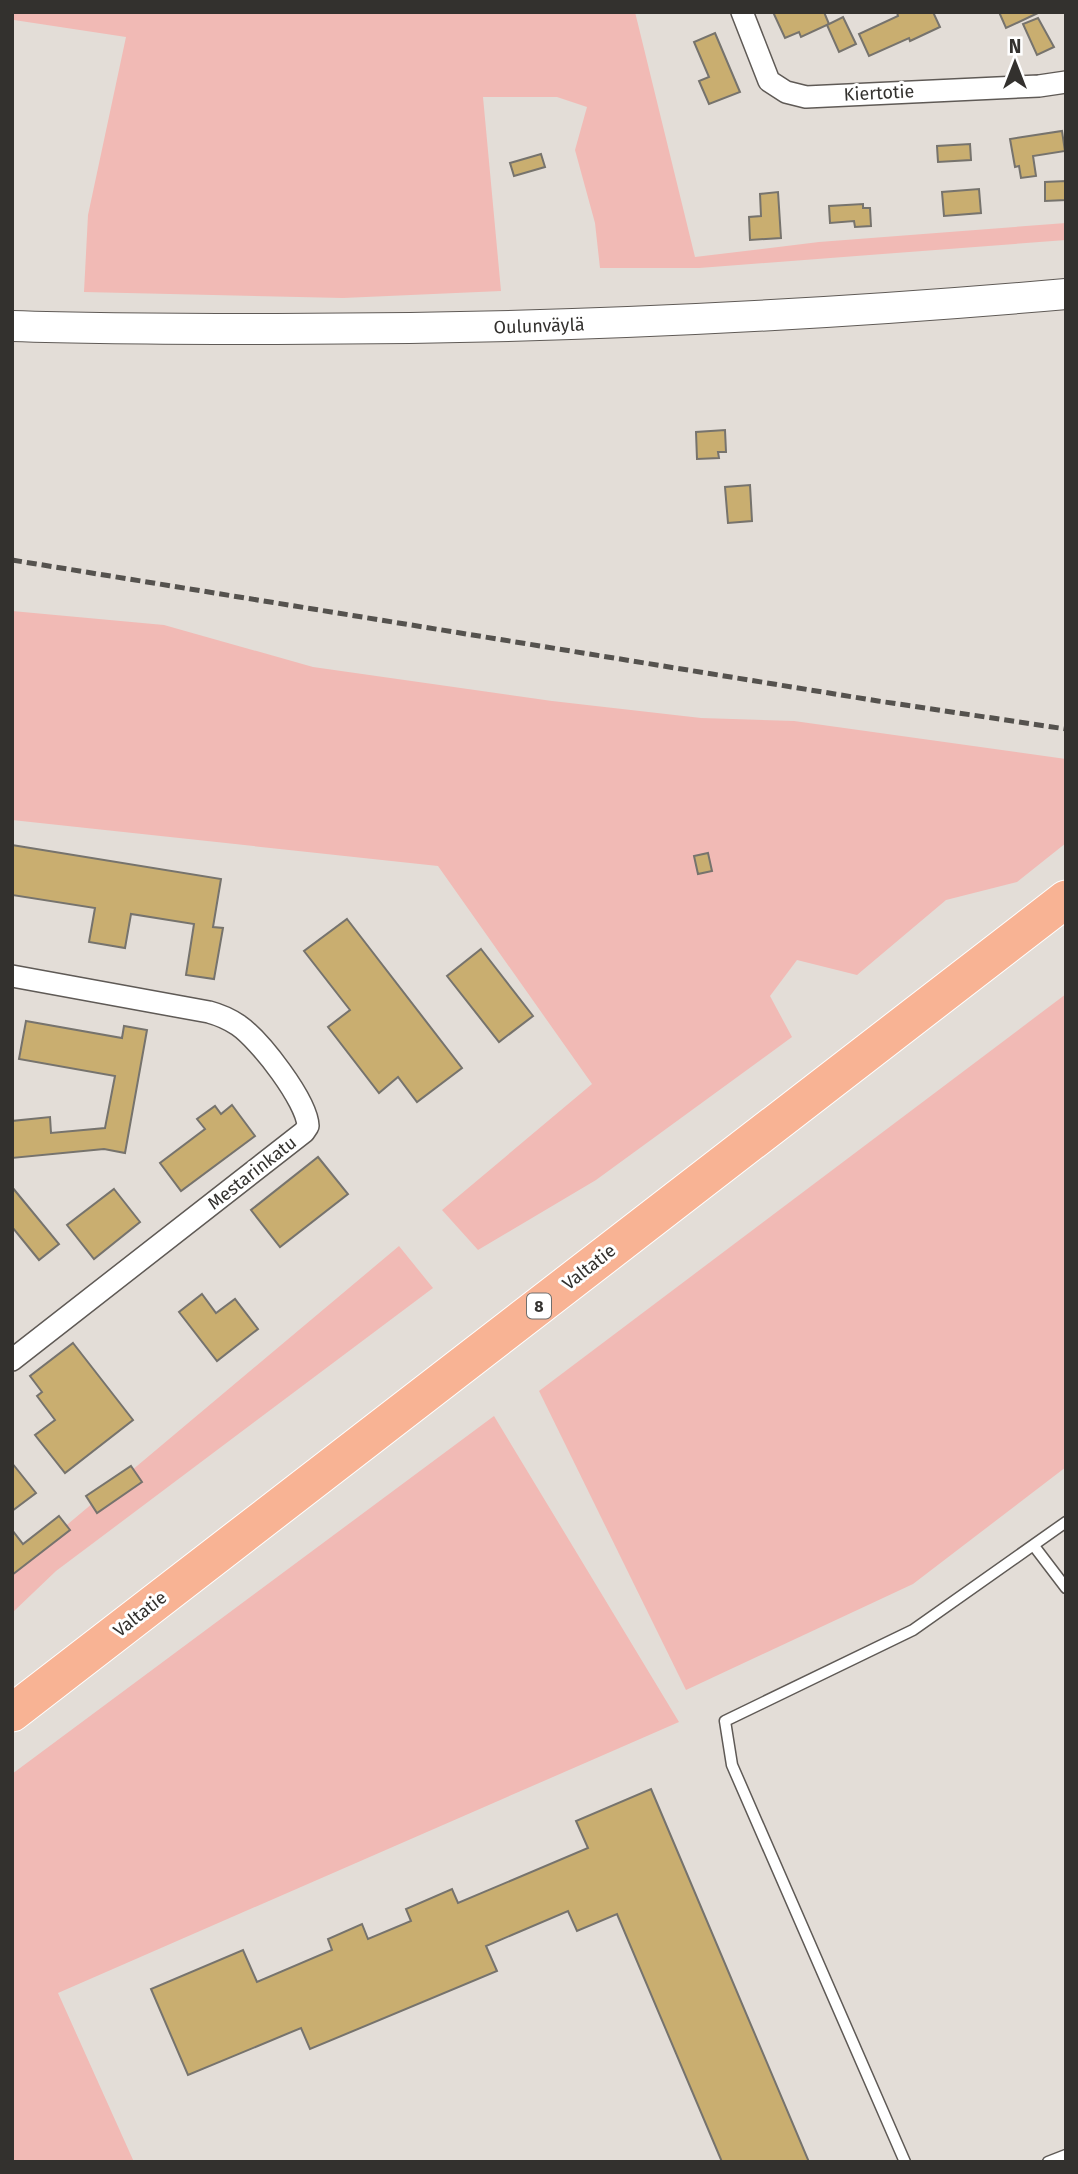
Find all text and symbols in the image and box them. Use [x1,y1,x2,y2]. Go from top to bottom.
north arrow [980,28,1050,98]
text: N [1009,35,1021,58]
street label: Kiertotie [843,80,915,106]
street label: Oulunväylä [493,313,585,339]
street label: Mestarinkatu [203,1131,301,1215]
street label: Valtatie [558,1239,620,1295]
road number: 8 [527,1294,551,1318]
street label: Valtatie [109,1586,171,1642]

